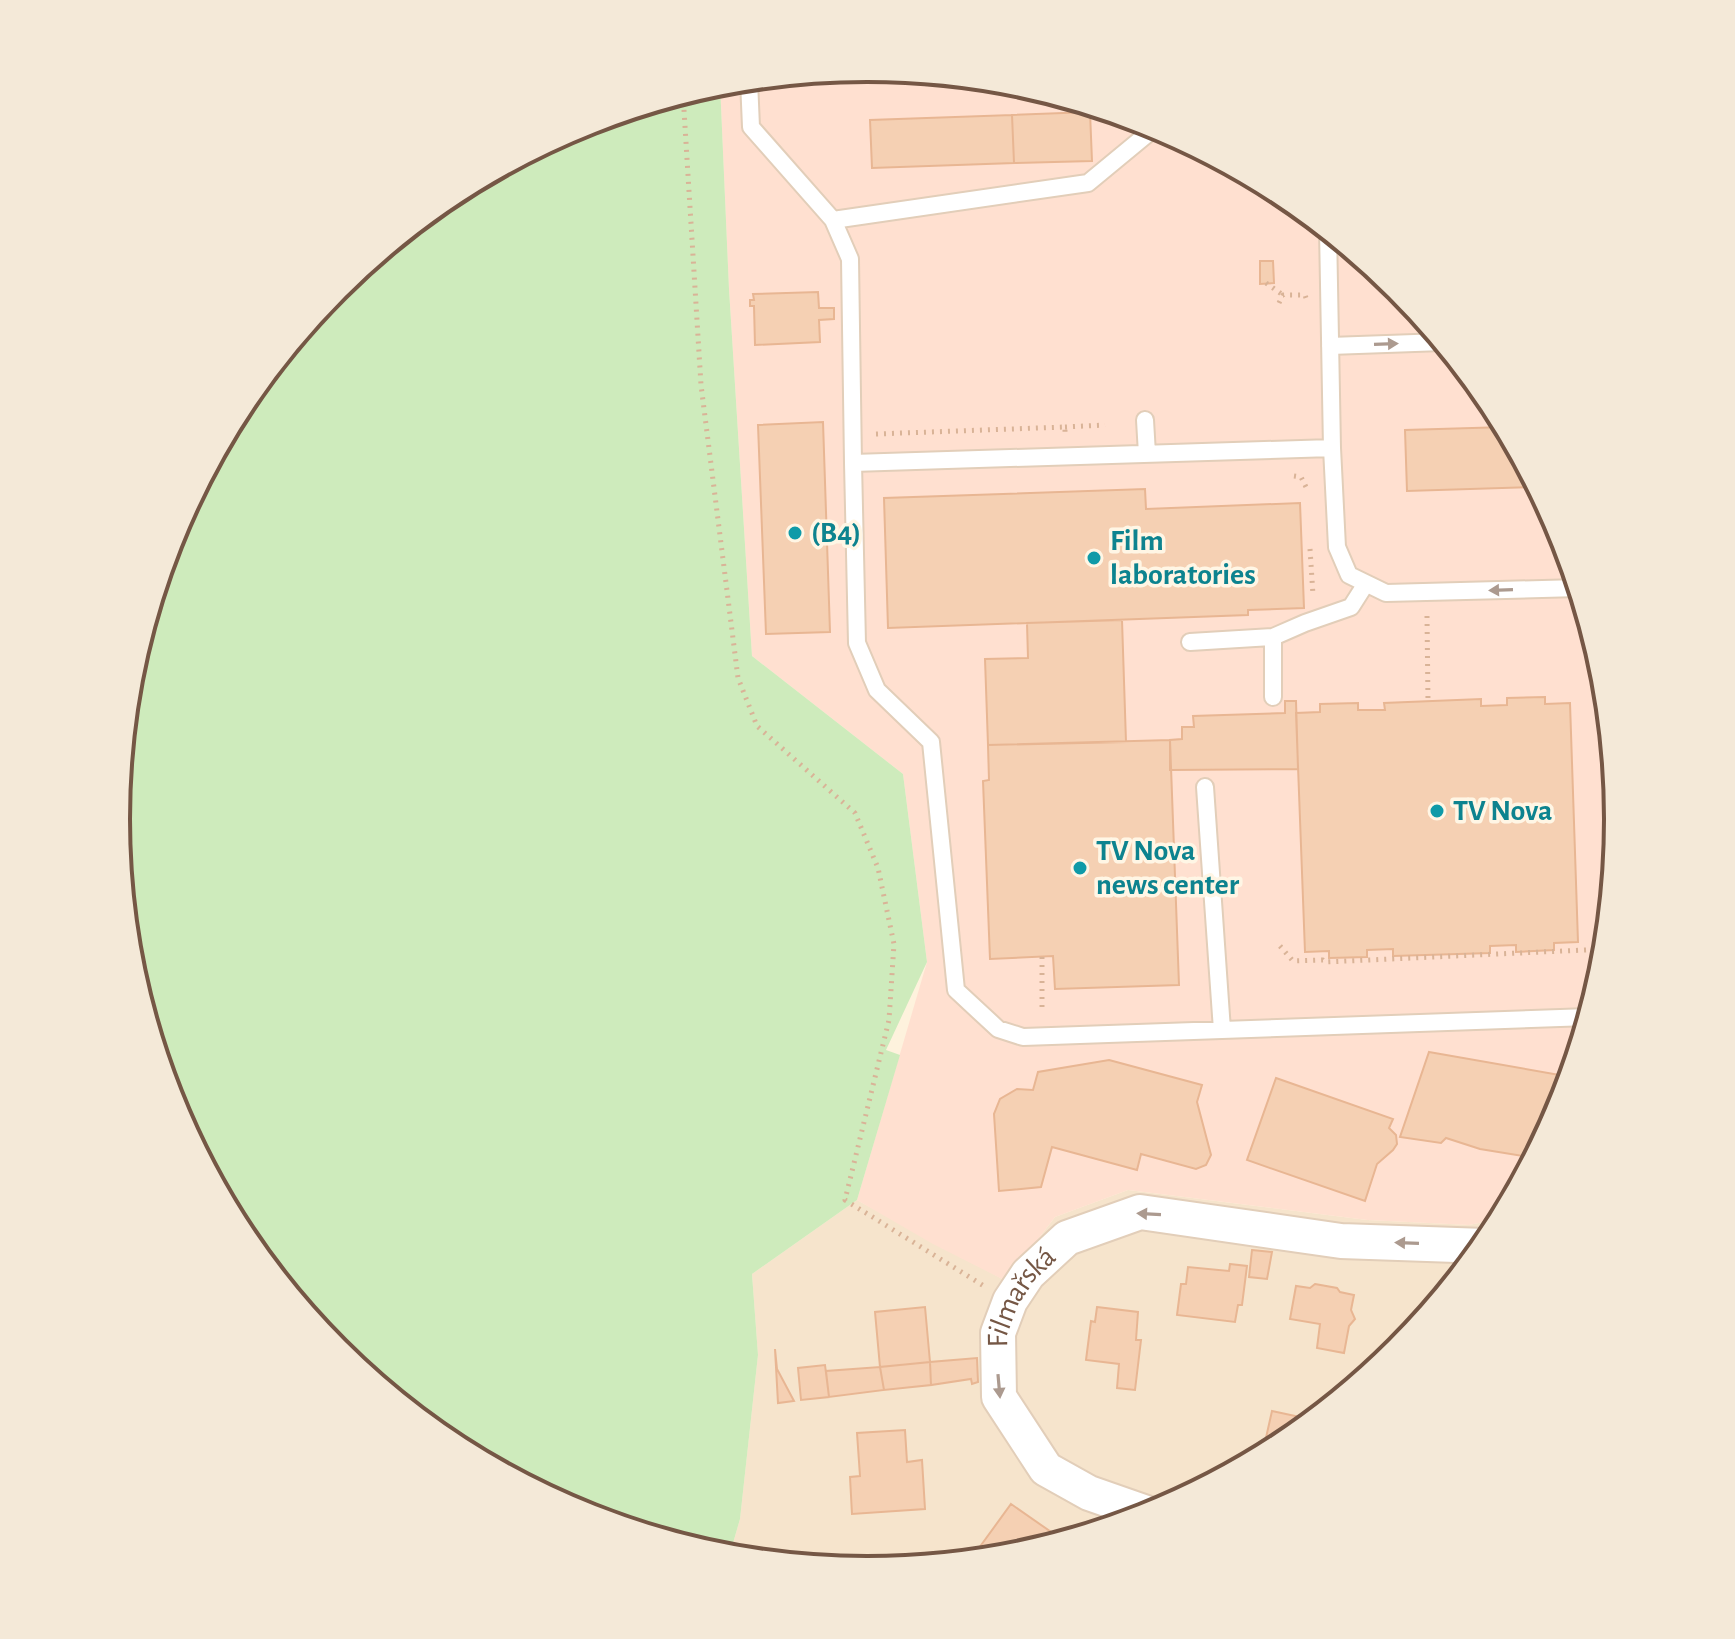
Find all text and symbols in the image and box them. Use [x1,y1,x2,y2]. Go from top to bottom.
one-way arrow [1374,338,1399,351]
place label: (B4) [811,518,861,548]
marker: (B4) [786,524,804,542]
place label: Film laboratories [1110,526,1256,590]
marker: Film laboratories [1085,549,1103,567]
one-way arrow [1488,583,1513,596]
place label: TV Nova [1453,796,1552,826]
marker: TV Nova [1428,802,1446,820]
place label: TV Nova news center [1096,836,1240,900]
marker: TV Nova news center [1071,859,1089,877]
one-way arrow [1137,1207,1162,1220]
one-way arrow [1394,1236,1419,1249]
street label: Filmařská [983,1241,1062,1348]
one-way arrow [993,1374,1006,1399]

